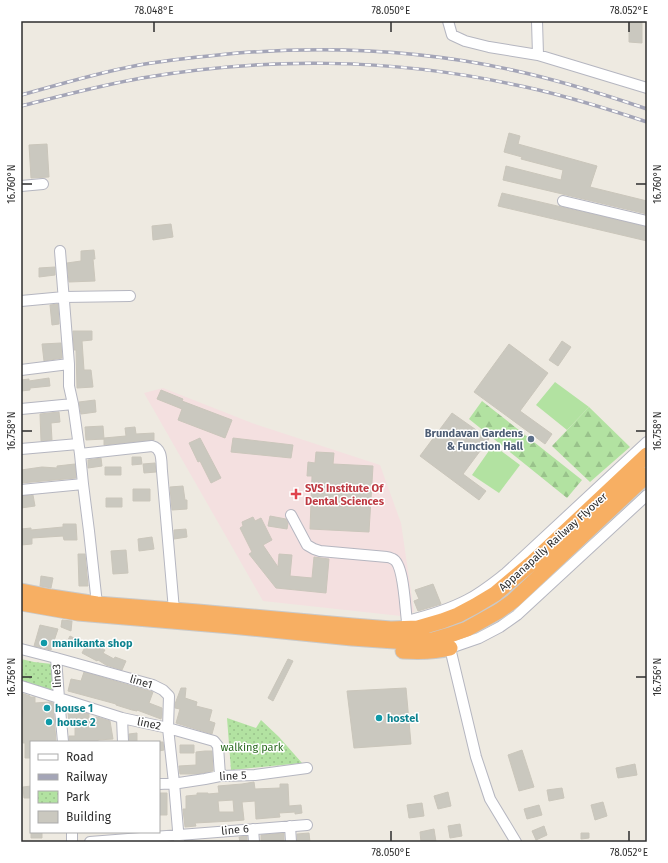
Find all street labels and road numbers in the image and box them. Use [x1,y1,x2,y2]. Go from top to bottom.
street label: Appanapally Railway Flyover [496,489,610,594]
street label: line3 [50,664,64,688]
street label: line1 [128,672,154,692]
street label: line2 [136,715,162,733]
street label: line 5 [219,769,247,783]
street label: line 6 [221,822,249,838]

